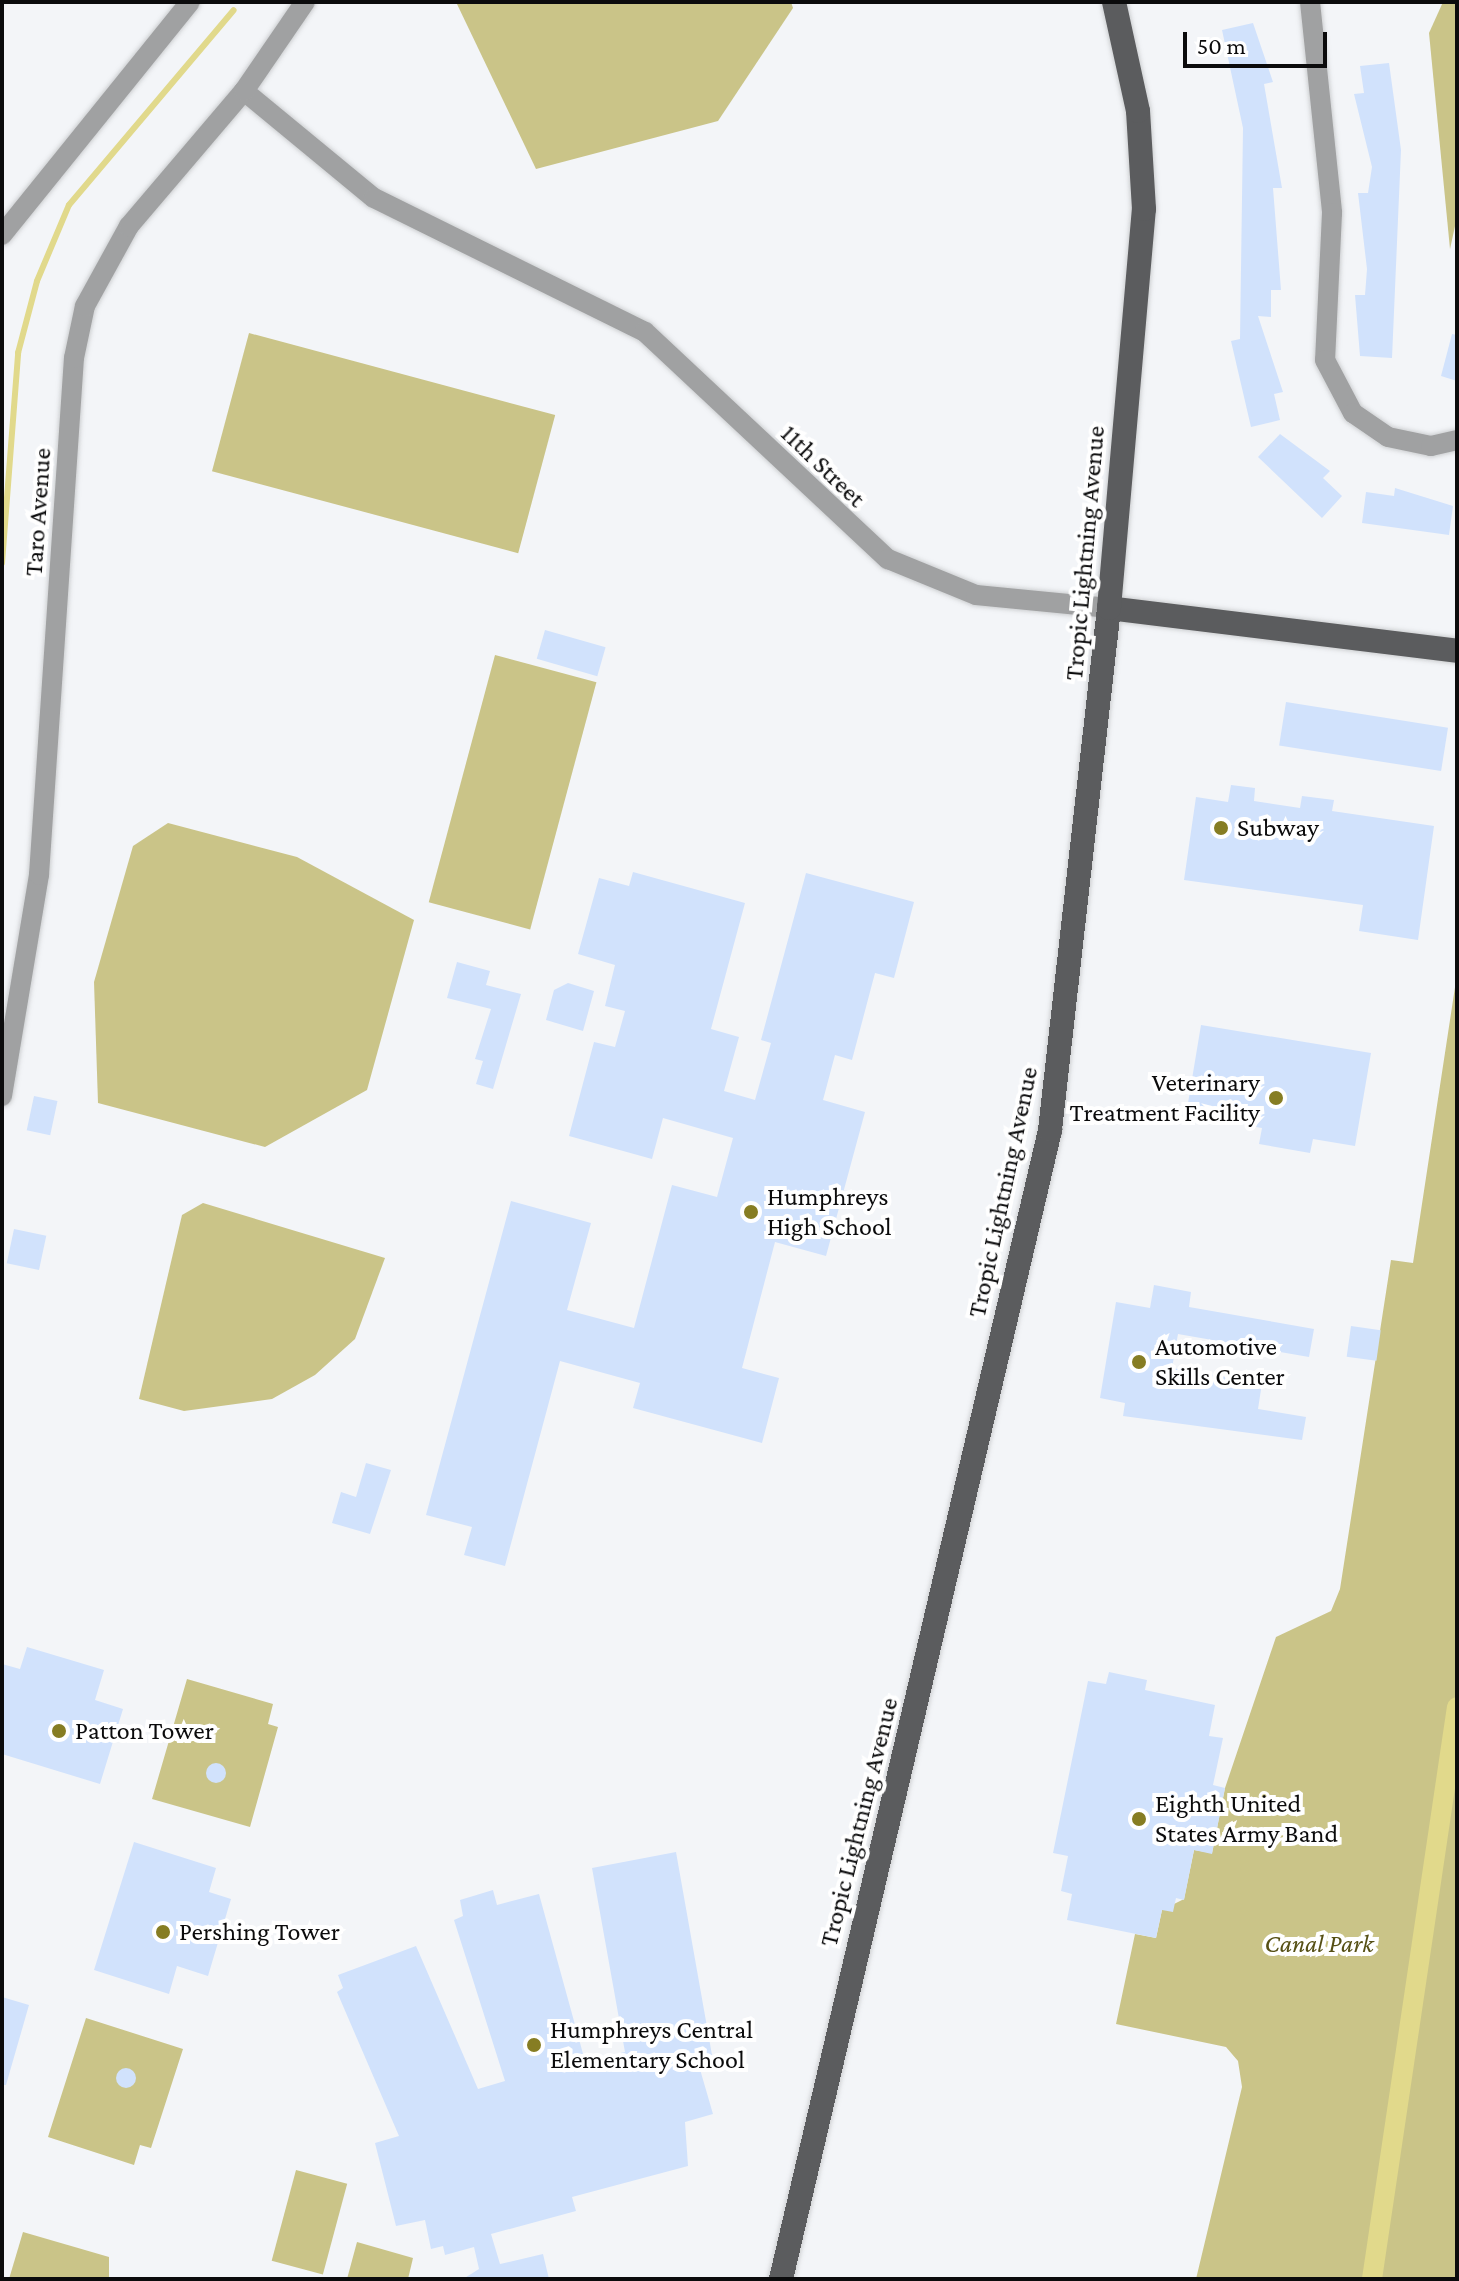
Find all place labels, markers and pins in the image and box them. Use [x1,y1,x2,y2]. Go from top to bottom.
place label: Subway [1237,812,1319,844]
marker: Subway [1212,819,1230,837]
place label: Veterinary Treatment Facility [1069,1067,1260,1128]
marker: Veterinary Treatment Facility [1267,1089,1285,1107]
place label: Humphreys High School [767,1181,892,1242]
marker: Humphreys High School [742,1203,760,1221]
place label: Automotive Skills Center [1155,1331,1285,1392]
marker: Automotive Skills Center [1130,1353,1148,1371]
place label: Patton Tower [75,1715,214,1747]
marker: Patton Tower [50,1722,68,1740]
place label: Eighth United States Army Band [1155,1788,1338,1850]
marker: Eighth United States Army Band [1130,1810,1148,1828]
place label: Pershing Tower [179,1916,340,1948]
marker: Pershing Tower [154,1923,172,1941]
place label: Humphreys Central Elementary School [550,2014,753,2076]
marker: Humphreys Central Elementary School [525,2036,543,2054]

